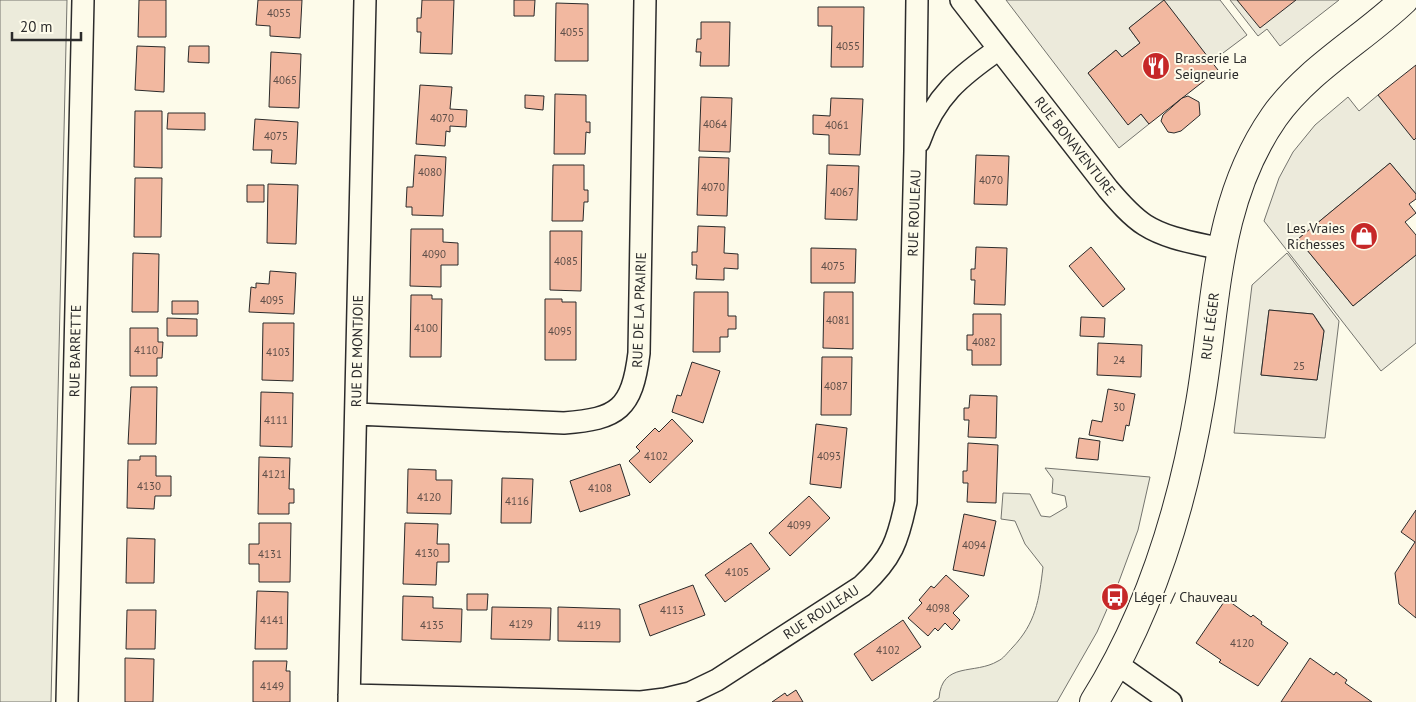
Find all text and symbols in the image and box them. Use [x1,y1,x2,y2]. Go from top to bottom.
house number: 4055 [267,6,291,20]
scale bar [12,10,81,42]
text: 20 m [20,17,53,36]
house number: 4055 [560,25,584,39]
house number: 4055 [836,39,860,53]
place label: Brasserie La Seigneurie [1175,49,1247,83]
restaurant icon: Brasserie La Seigneurie [1141,51,1171,81]
house number: 4065 [273,73,297,87]
street label: RUE BONAVENTURE [1031,93,1119,199]
house number: 4070 [430,111,454,125]
house number: 4064 [703,117,727,131]
house number: 4061 [825,118,849,132]
house number: 4075 [264,129,288,143]
house number: 4080 [418,165,442,179]
street label: RUE ROULEAU [903,169,925,257]
house number: 4070 [979,173,1003,187]
house number: 4070 [701,180,725,194]
house number: 4067 [830,185,854,199]
place label: Les Vraies Richesses [1287,219,1345,253]
shop icon: Les Vraies Richesses [1349,221,1379,251]
house number: 4090 [422,247,446,261]
street label: RUE DE LA PRAIRIE [628,252,650,368]
house number: 4085 [554,254,578,268]
house number: 4075 [821,259,845,273]
street label: RUE LÉGER [1197,291,1223,361]
house number: 4095 [260,293,284,307]
street label: RUE DE MONTJOIE [347,295,367,407]
street label: RUE BARRETTE [65,305,85,397]
house number: 4081 [826,313,850,327]
house number: 4100 [414,321,438,335]
house number: 4095 [548,324,572,338]
house number: 4082 [972,335,996,349]
house number: 4110 [134,343,158,357]
house number: 4103 [266,345,290,359]
house number: 24 [1113,353,1125,367]
house number: 25 [1293,359,1305,373]
house number: 4087 [824,379,848,393]
house number: 30 [1113,400,1125,414]
house number: 4111 [264,413,288,427]
house number: 4102 [644,449,668,463]
house number: 4093 [817,449,841,463]
house number: 4121 [262,467,286,481]
house number: 4130 [137,479,161,493]
house number: 4108 [588,481,612,495]
house number: 4120 [417,490,441,504]
house number: 4116 [505,494,529,508]
house number: 4099 [787,518,811,532]
house number: 4094 [962,538,986,552]
house number: 4130 [415,546,439,560]
house number: 4131 [258,547,282,561]
house number: 4105 [725,565,749,579]
street label: RUE ROULEAU [780,581,862,643]
bus stop icon: Léger / Chauveau [1100,582,1130,612]
place label: Léger / Chauveau [1134,588,1238,606]
house number: 4098 [926,601,950,615]
house number: 4113 [660,603,684,617]
house number: 4141 [260,613,284,627]
house number: 4129 [509,617,533,631]
house number: 4135 [420,618,444,632]
house number: 4119 [577,618,601,632]
house number: 4120 [1230,636,1254,650]
house number: 4102 [876,643,900,657]
house number: 4149 [260,679,284,693]

